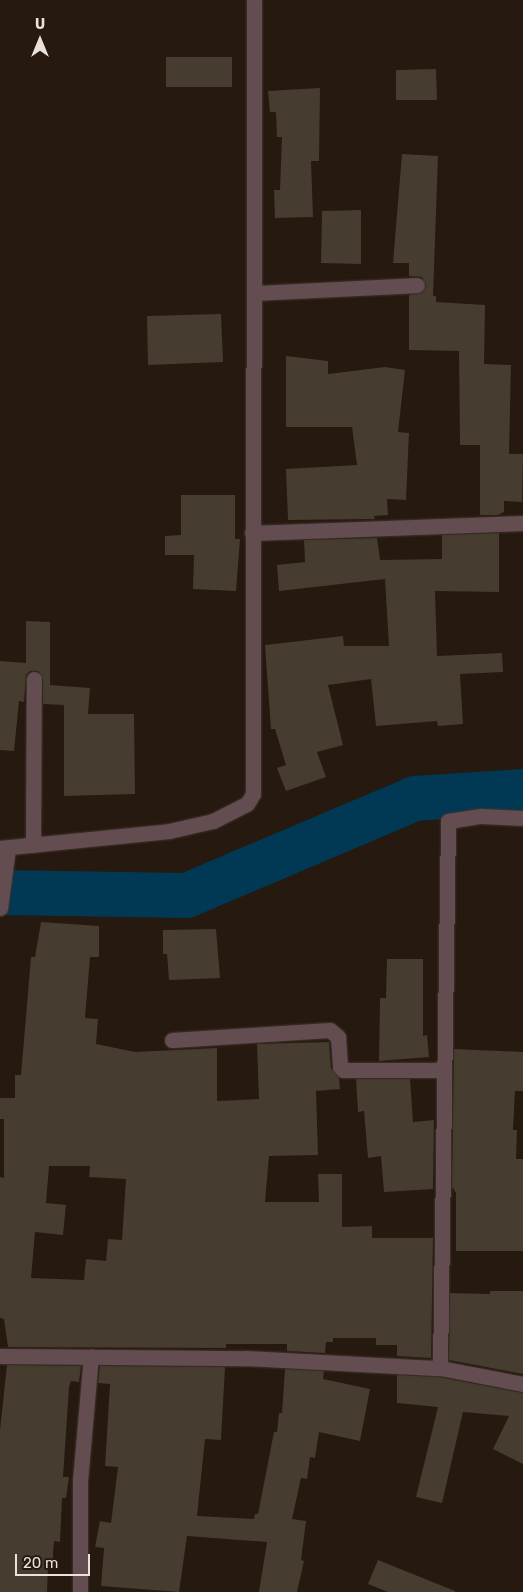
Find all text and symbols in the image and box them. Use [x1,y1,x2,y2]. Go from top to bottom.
north arrow [15,15,65,65]
text: U [35,16,45,33]
scale bar [18,1544,92,1576]
text: 20 m [23,1554,58,1572]

